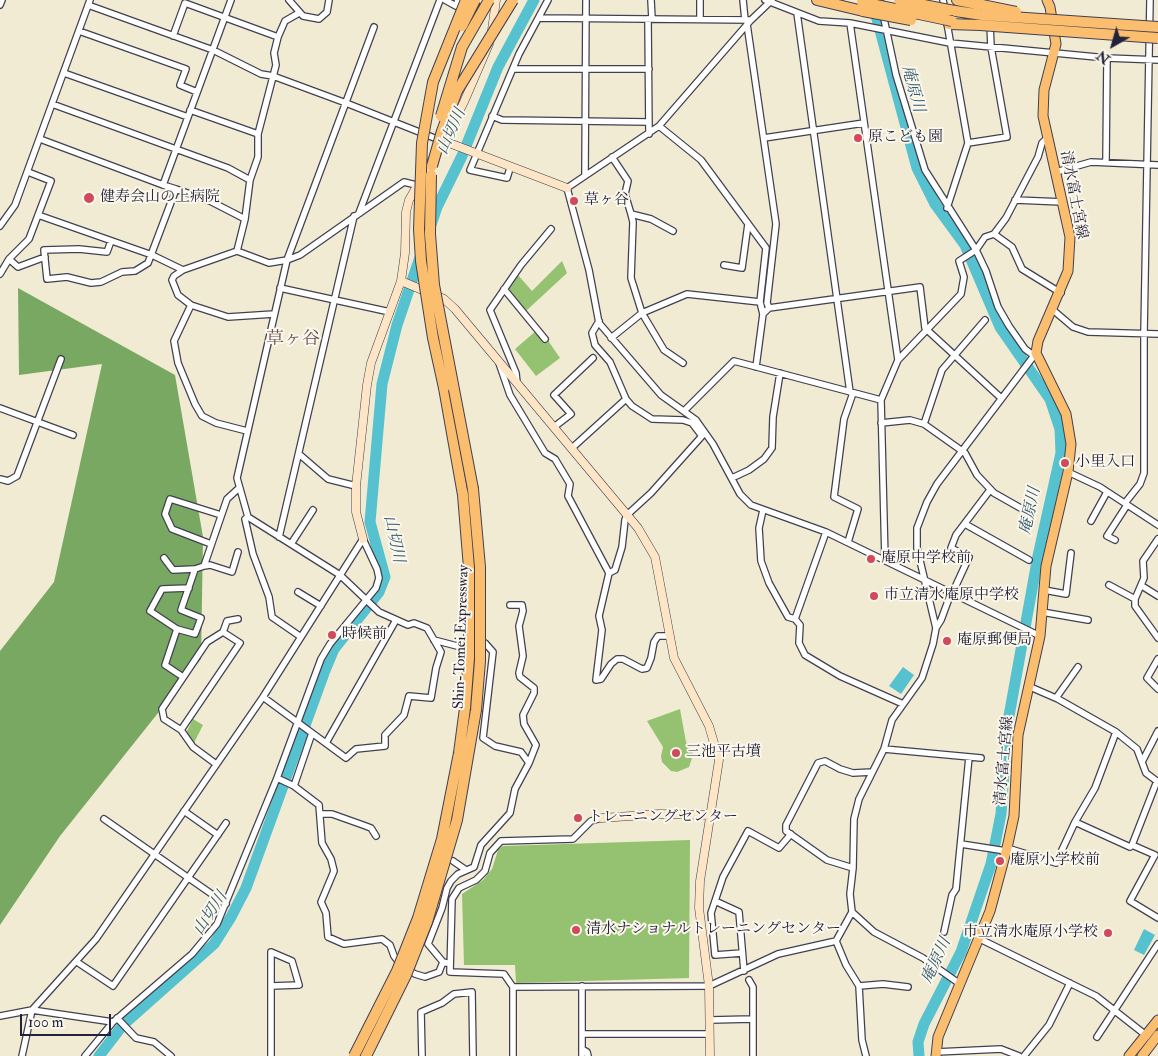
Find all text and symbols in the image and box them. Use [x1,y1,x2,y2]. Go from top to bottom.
north arrow [1088,20,1138,70]
text: N [1093,47,1114,68]
water label: 庵原川 [897,63,927,115]
water label: 山切川 [433,106,471,158]
place label: 原こども園 [868,129,943,147]
marker: 原こども園 [852,132,864,144]
street label: 清水富士宮線 [1056,149,1090,241]
place label: 健寿会山の上病院 [100,189,220,207]
marker: 健寿会山の上病院 [82,191,96,205]
place label: 草ヶ谷 [584,192,629,210]
marker: 草ヶ谷 [568,195,580,207]
district label: 草ヶ谷 [266,329,320,351]
place label: 小里入口 [1075,454,1135,472]
marker: 小里入口 [1059,457,1071,469]
water label: 庵原川 [1017,486,1045,536]
water label: 山切川 [379,514,407,564]
place label: 庵原中学校前 [881,550,971,568]
marker: 庵原中学校前 [865,553,877,565]
street label: Shin-Tomei Expressway [450,564,474,710]
place label: 市立清水庵原中学校 [884,587,1019,605]
marker: 市立清水庵原中学校 [868,590,880,602]
place label: 時候前 [342,626,387,644]
marker: 時候前 [326,629,338,641]
place label: 庵原郵便局 [957,632,1032,650]
marker: 庵原郵便局 [941,635,953,647]
street label: 清水富士宮線 [992,715,1018,807]
place label: 三池平古墳 [686,744,761,762]
marker: 三池平古墳 [670,747,682,759]
place label: トレーニングセンター [588,809,738,827]
marker: トレーニングセンター [572,812,584,824]
place label: 庵原小学校前 [1010,852,1100,870]
marker: 庵原小学校前 [994,855,1006,867]
water label: 山切川 [190,889,232,939]
place label: 清水ナショナルトレーニングセンター [586,921,841,939]
marker: 清水ナショナルトレーニングセンター [570,924,582,936]
place label: 市立清水庵原小学校 [963,924,1098,942]
marker: 市立清水庵原小学校 [1102,927,1114,939]
water label: 庵原川 [918,935,956,987]
scale bar [22,1004,114,1036]
text: 100 m [28,1013,63,1032]

